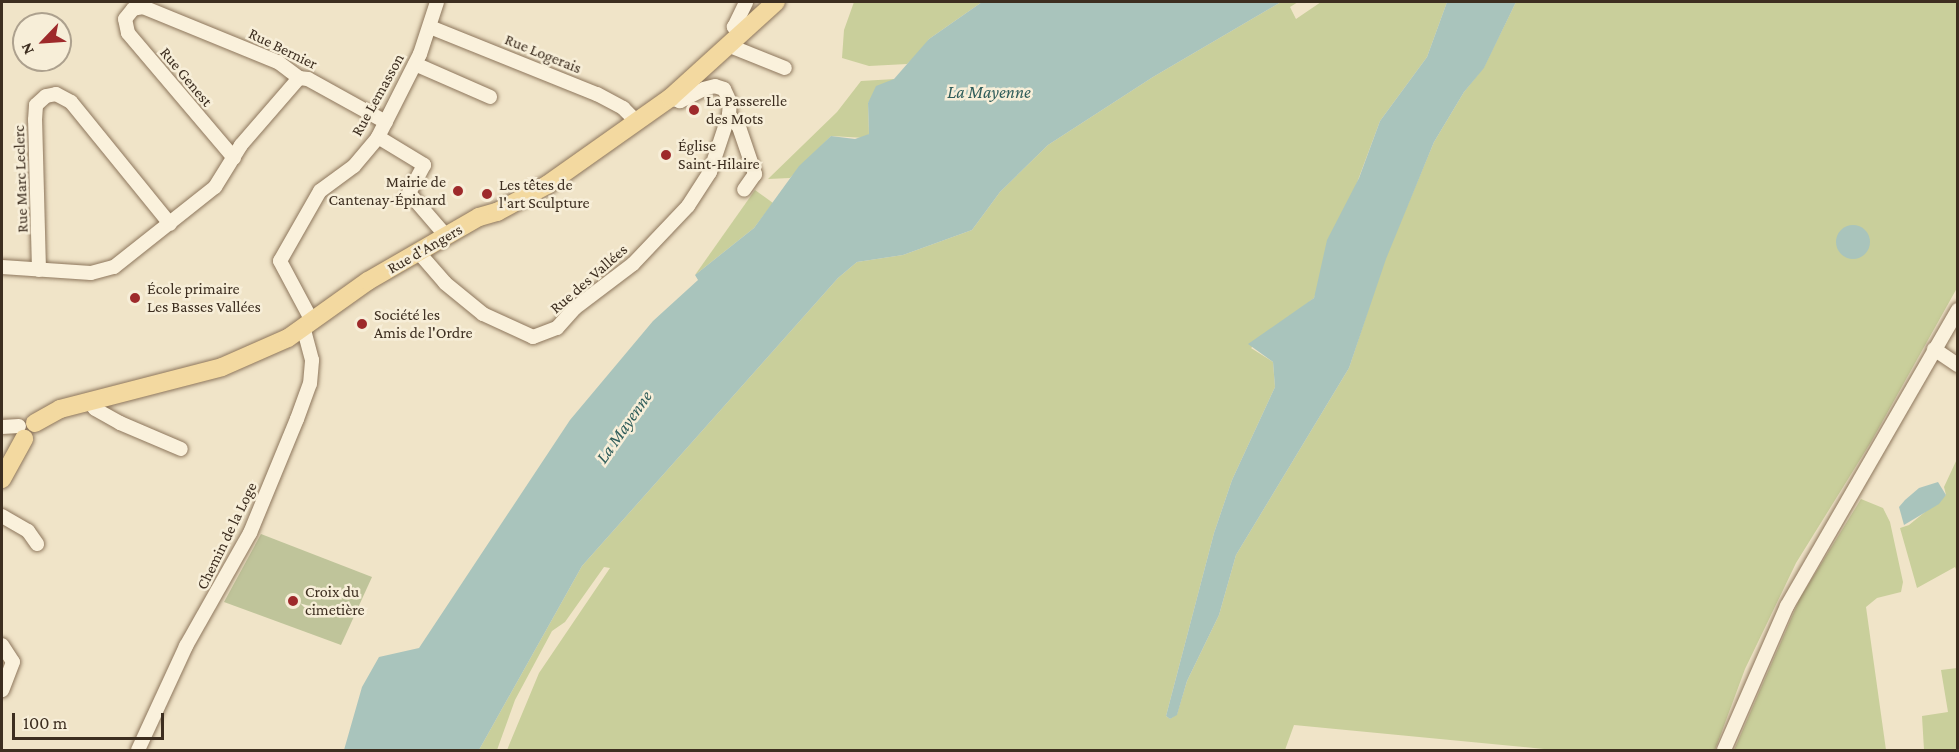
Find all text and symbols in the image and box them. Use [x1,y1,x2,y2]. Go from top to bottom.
north arrow [12,12,72,72]
street label: Rue Bernier [245,24,321,74]
street label: Rue Logerais [502,30,584,78]
text: N [17,40,37,58]
street label: Rue Genest [156,43,216,111]
street label: Rue Lemasson [347,50,409,140]
water label: La Mayenne [947,81,1031,103]
place label: La Passerelle des Mots [706,91,787,129]
marker: La Passerelle des Mots [687,103,701,117]
street label: Rue Marc Leclerc [10,125,32,233]
place label: Église Saint-Hilaire [678,136,760,174]
marker: Église Saint-Hilaire [659,148,673,162]
place label: Mairie de Cantenay-Épinard [328,172,446,210]
place label: Les têtes de l'art Sculpture [499,175,590,213]
marker: Mairie de Cantenay-Épinard [451,184,465,198]
marker: Les têtes de l'art Sculpture [480,187,494,201]
street label: Rue d'Angers [384,220,466,278]
street label: Rue des Vallées [546,240,632,318]
place label: École primaire Les Basses Vallées [147,279,261,317]
marker: École primaire Les Basses Vallées [128,291,142,305]
place label: Société les Amis de l'Ordre [374,305,473,343]
marker: Société les Amis de l'Ordre [355,317,369,331]
water label: La Mayenne [591,387,657,467]
street label: Chemin de la Loge [193,479,261,593]
place label: Croix du cimetière [305,582,365,620]
marker: Croix du cimetière [286,594,300,608]
scale bar [15,701,166,739]
text: 100 m [23,713,67,733]

